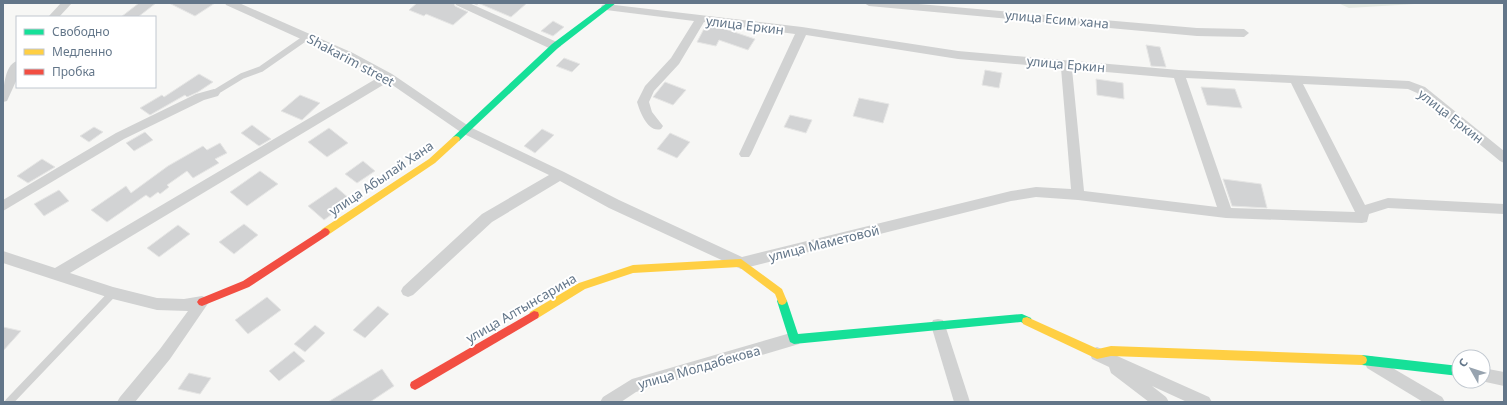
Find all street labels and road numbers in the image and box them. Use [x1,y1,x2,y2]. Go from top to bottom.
street label: улица Есим хана [1004,5,1110,33]
street label: улица Еркин [705,11,785,39]
street label: Shakarim street [304,29,398,91]
street label: улица Еркин [1026,52,1106,76]
street label: улица Еркин [1415,85,1487,147]
street label: улица Абылай Хана [325,136,437,220]
street label: улица Маметовой [767,221,881,265]
street label: улица Алтынсарина [462,269,580,347]
street label: улица Молдабекова [636,341,762,393]

